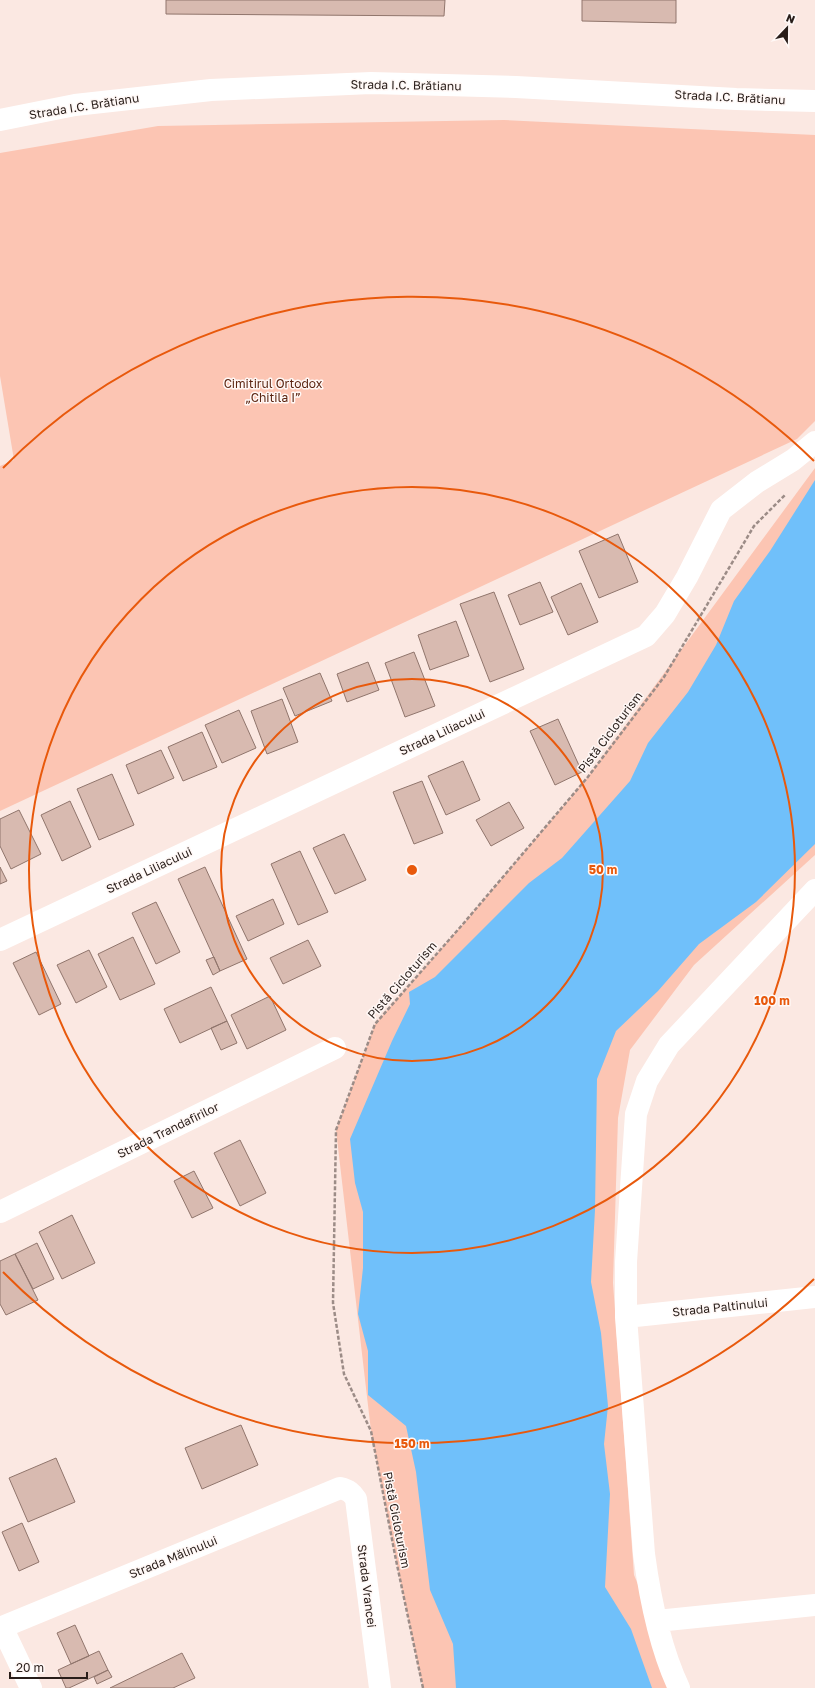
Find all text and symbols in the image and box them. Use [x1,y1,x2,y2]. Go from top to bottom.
north arrow [767,8,807,48]
text: N [785,11,797,26]
street label: Strada I.C. Brătianu [350,77,462,93]
street label: Strada I.C. Brătianu [674,87,786,107]
street label: Strada I.C. Brătianu [28,90,140,122]
park label: Cimitirul Ortodox „Chitila I” [224,376,323,405]
street label: Pistă Cicloturism [575,688,645,776]
street label: Strada Liliacului [397,706,487,758]
street label: Strada Liliacului [104,844,194,896]
text: 50 m [589,862,617,877]
centre of rings [405,863,419,877]
street label: Pistă Cicloturism [364,938,440,1022]
text: 100 m [754,993,790,1008]
street label: Strada Trandafirilor [115,1099,221,1161]
street label: Strada Paltinului [672,1295,768,1319]
text: 150 m [395,1436,429,1451]
street label: Pistă Cicloturism [380,1471,414,1569]
street label: Strada Mălinului [127,1532,219,1582]
street label: Strada Vrancei [354,1544,380,1628]
scale bar [10,1654,87,1680]
text: 20 m [16,1660,44,1675]

